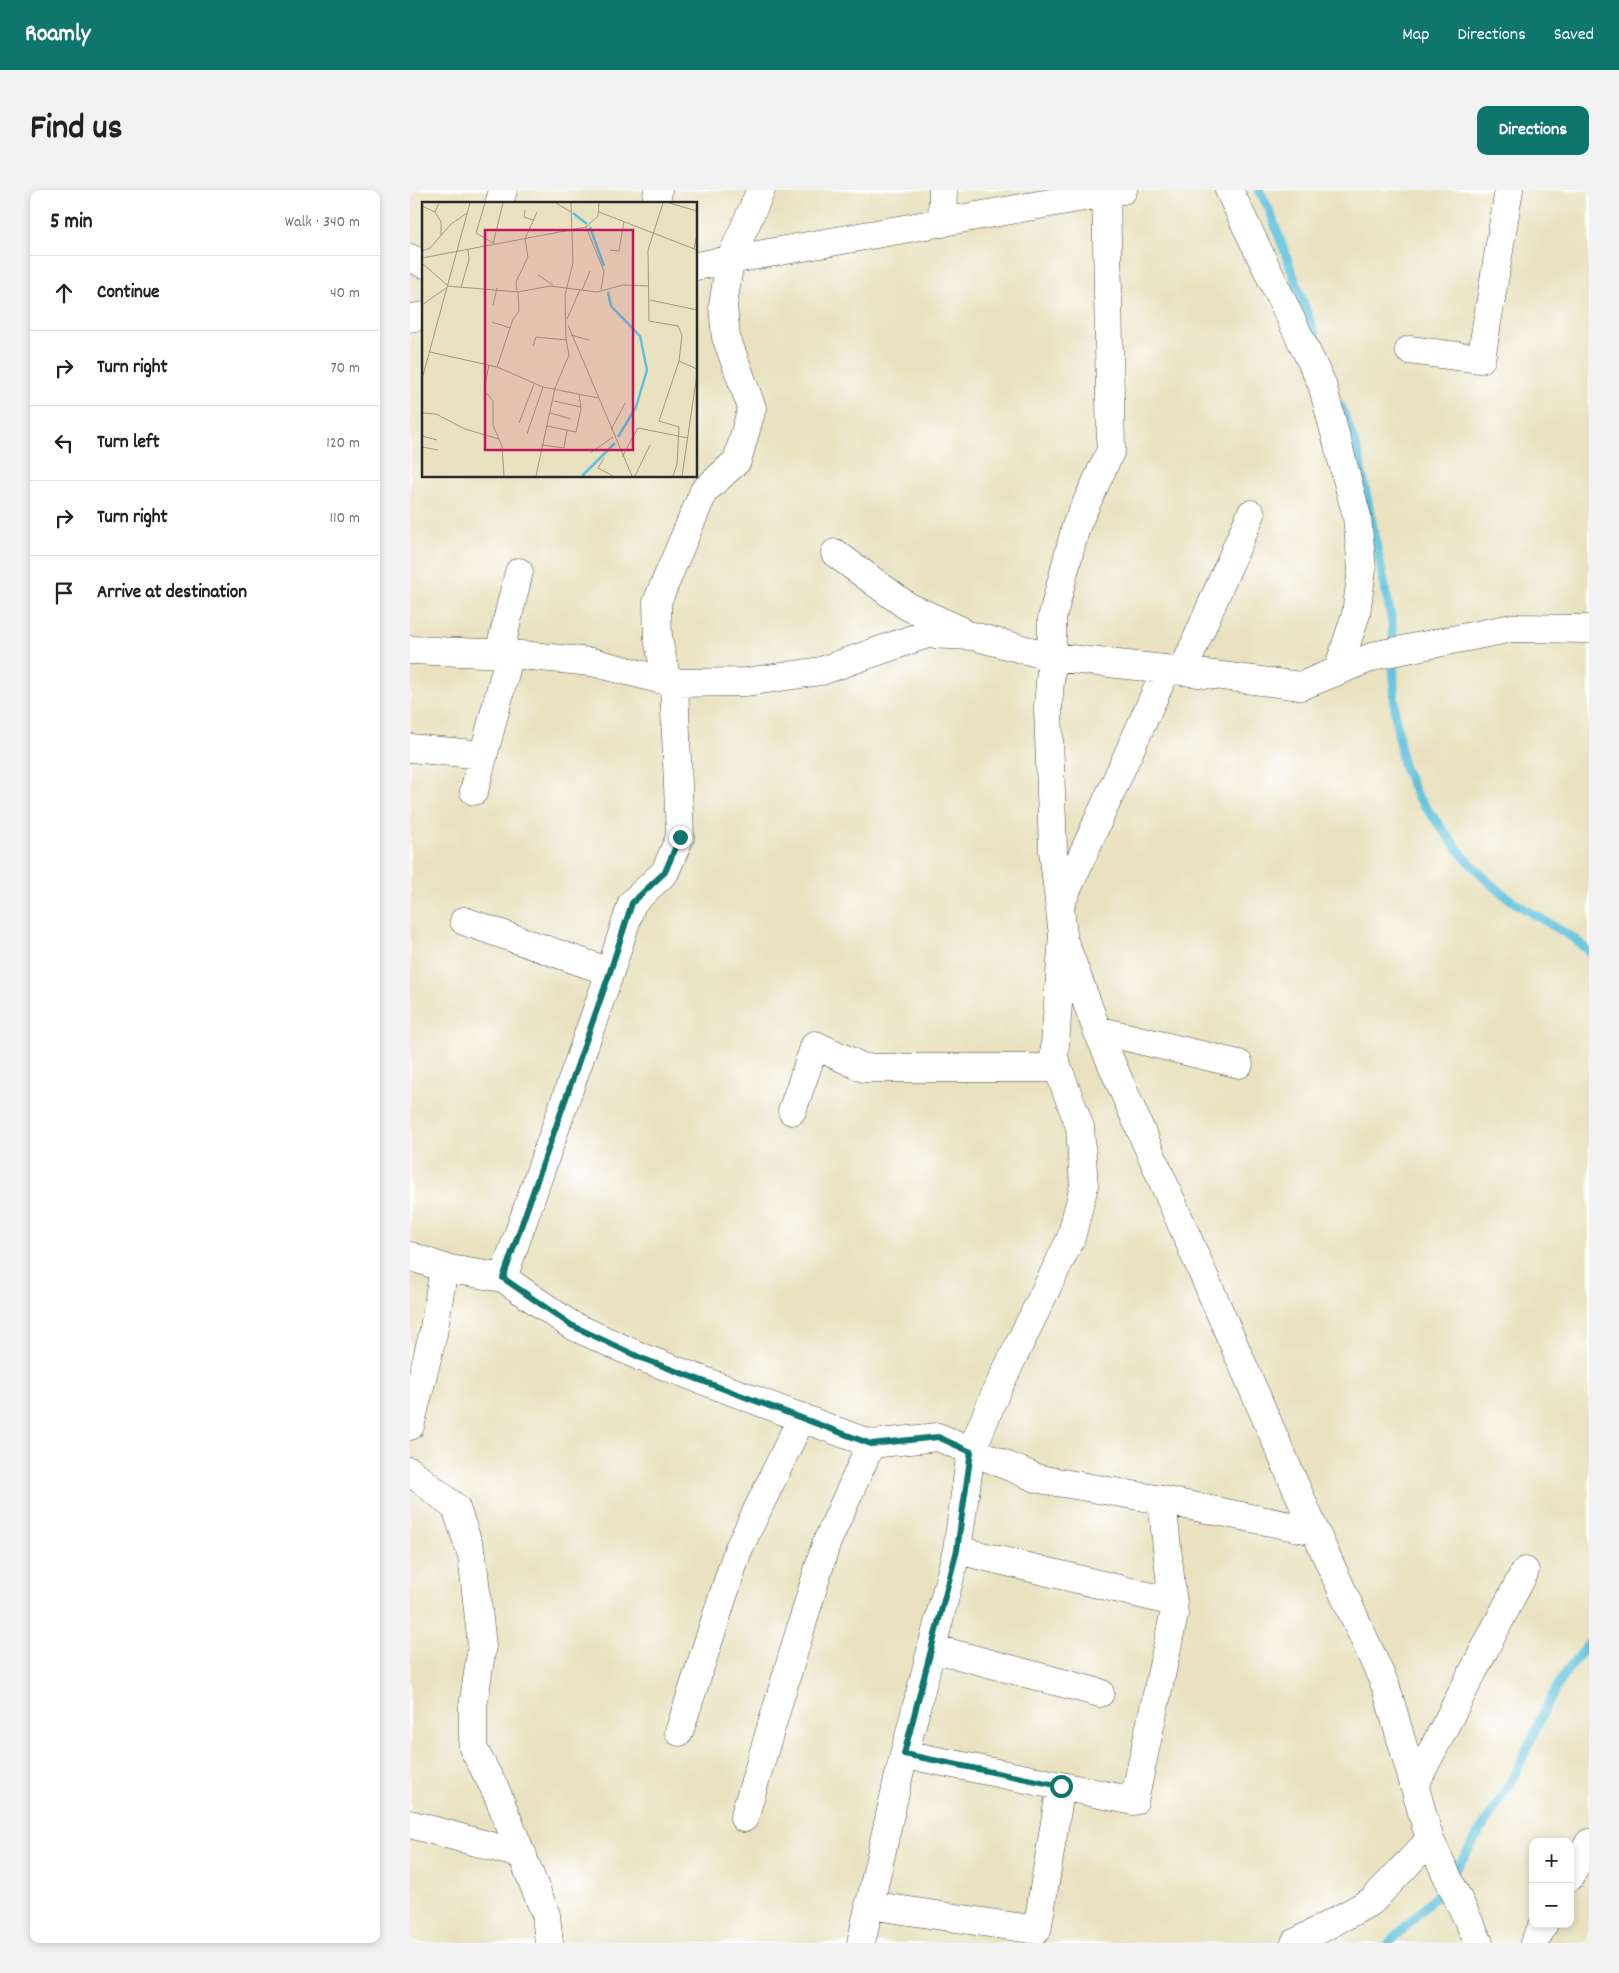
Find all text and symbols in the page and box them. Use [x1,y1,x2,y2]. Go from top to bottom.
text: Roamly [25,18,91,52]
text: Map [1402,23,1429,48]
text: Directions [1457,23,1526,48]
text: Saved [1554,23,1594,48]
text: Find us [30,105,122,155]
button: Directions [1477,106,1589,155]
inset map [422,202,698,478]
text: 5 min [50,208,93,238]
text: Walk · 340 m [285,211,360,234]
icon: ahead [50,279,78,307]
text: Continue [97,280,159,307]
text: 40 m [330,282,360,305]
icon: right [50,354,78,382]
text: Turn right [97,355,168,382]
text: 70 m [330,357,360,380]
icon: left [50,429,78,457]
text: Turn left [97,430,160,457]
text: 120 m [326,432,360,455]
icon: right [50,504,78,532]
text: Turn right [97,505,168,532]
text: 110 m [330,507,360,530]
icon: arrive [50,579,78,607]
text: Arrive at destination [97,580,247,607]
route end [669,826,692,849]
route start [1050,1775,1073,1798]
map controls [1529,1838,1574,1928]
button: + [1529,1838,1574,1883]
button: − [1529,1883,1574,1928]

